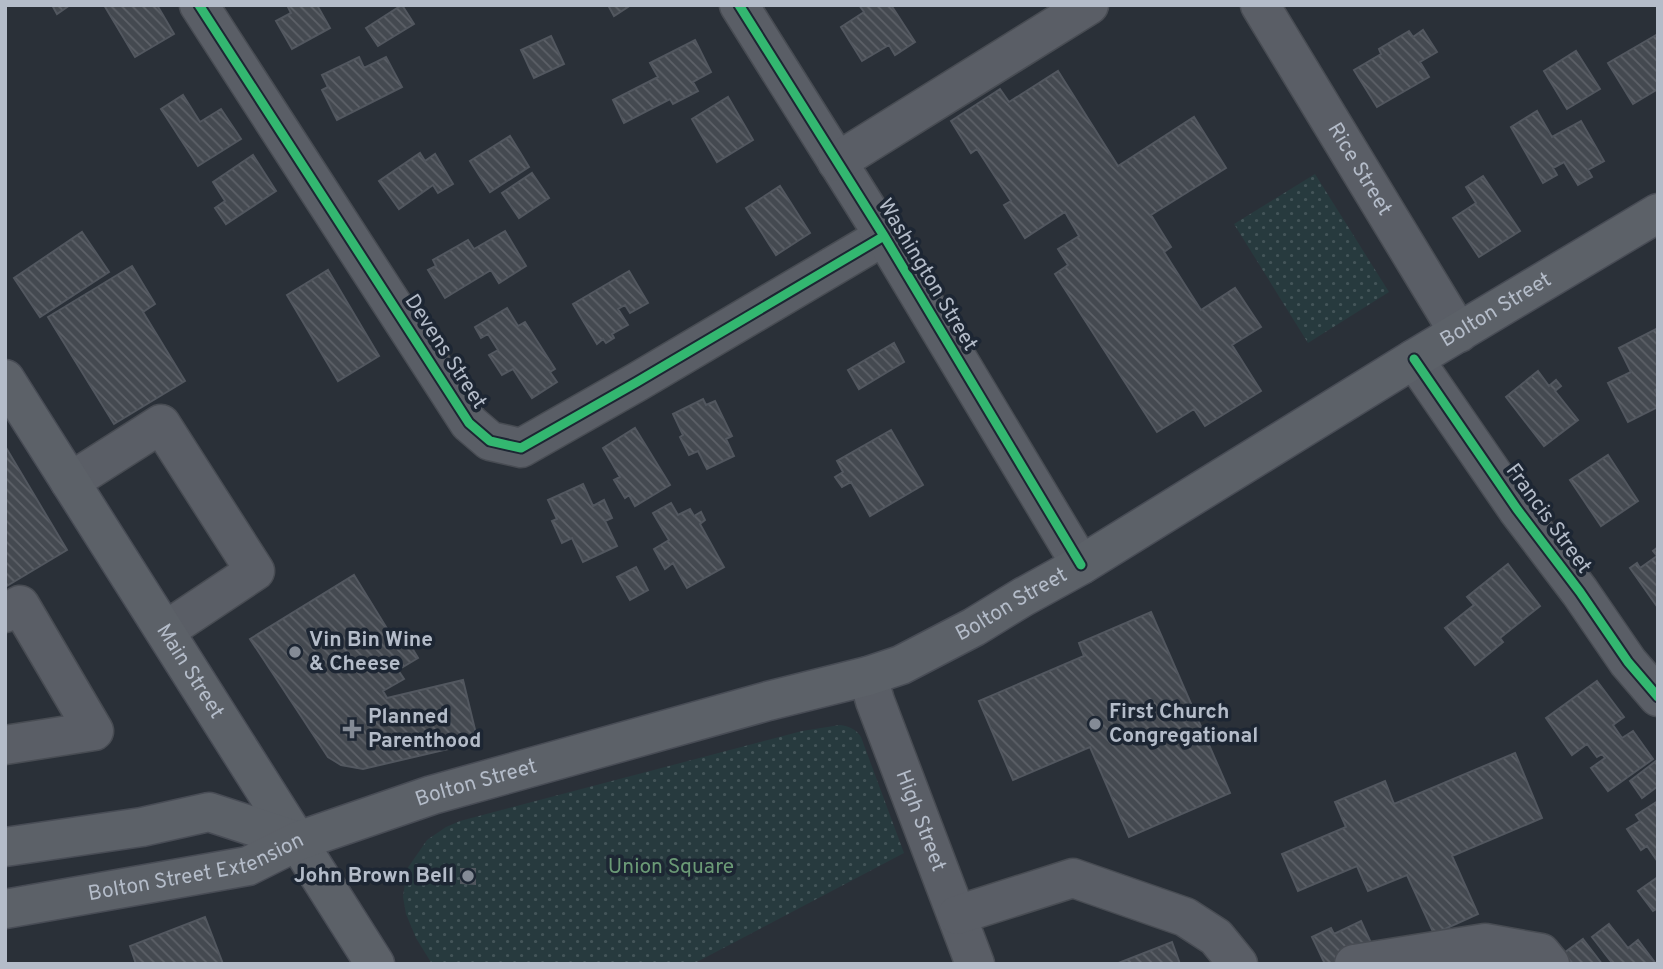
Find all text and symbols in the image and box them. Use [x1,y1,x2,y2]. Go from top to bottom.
street label: Rice Street [1321,118,1398,221]
street label: Washington Street [871,194,983,356]
street label: Bolton Street [1435,266,1556,354]
street label: Devens Street [398,289,492,415]
street label: Francis Street [1499,459,1597,579]
street label: Bolton Street [951,562,1072,648]
street label: Main Street [150,619,230,724]
place label: Vin Bin Wine & Cheese [309,627,433,678]
marker: Vin Bin Wine & Cheese [287,644,303,660]
place label: First Church Congregational [1109,699,1258,750]
place label: Planned Parenthood [368,704,481,755]
marker: First Church Congregational [1087,716,1103,732]
marker: Planned Parenthood [342,719,362,739]
street label: Bolton Street [412,753,540,813]
street label: High Street [889,766,952,875]
street label: Bolton Street Extension [86,827,308,908]
park label: Union Square [608,854,734,881]
place label: John Brown Bell [294,863,454,890]
marker: John Brown Bell [460,868,476,884]

